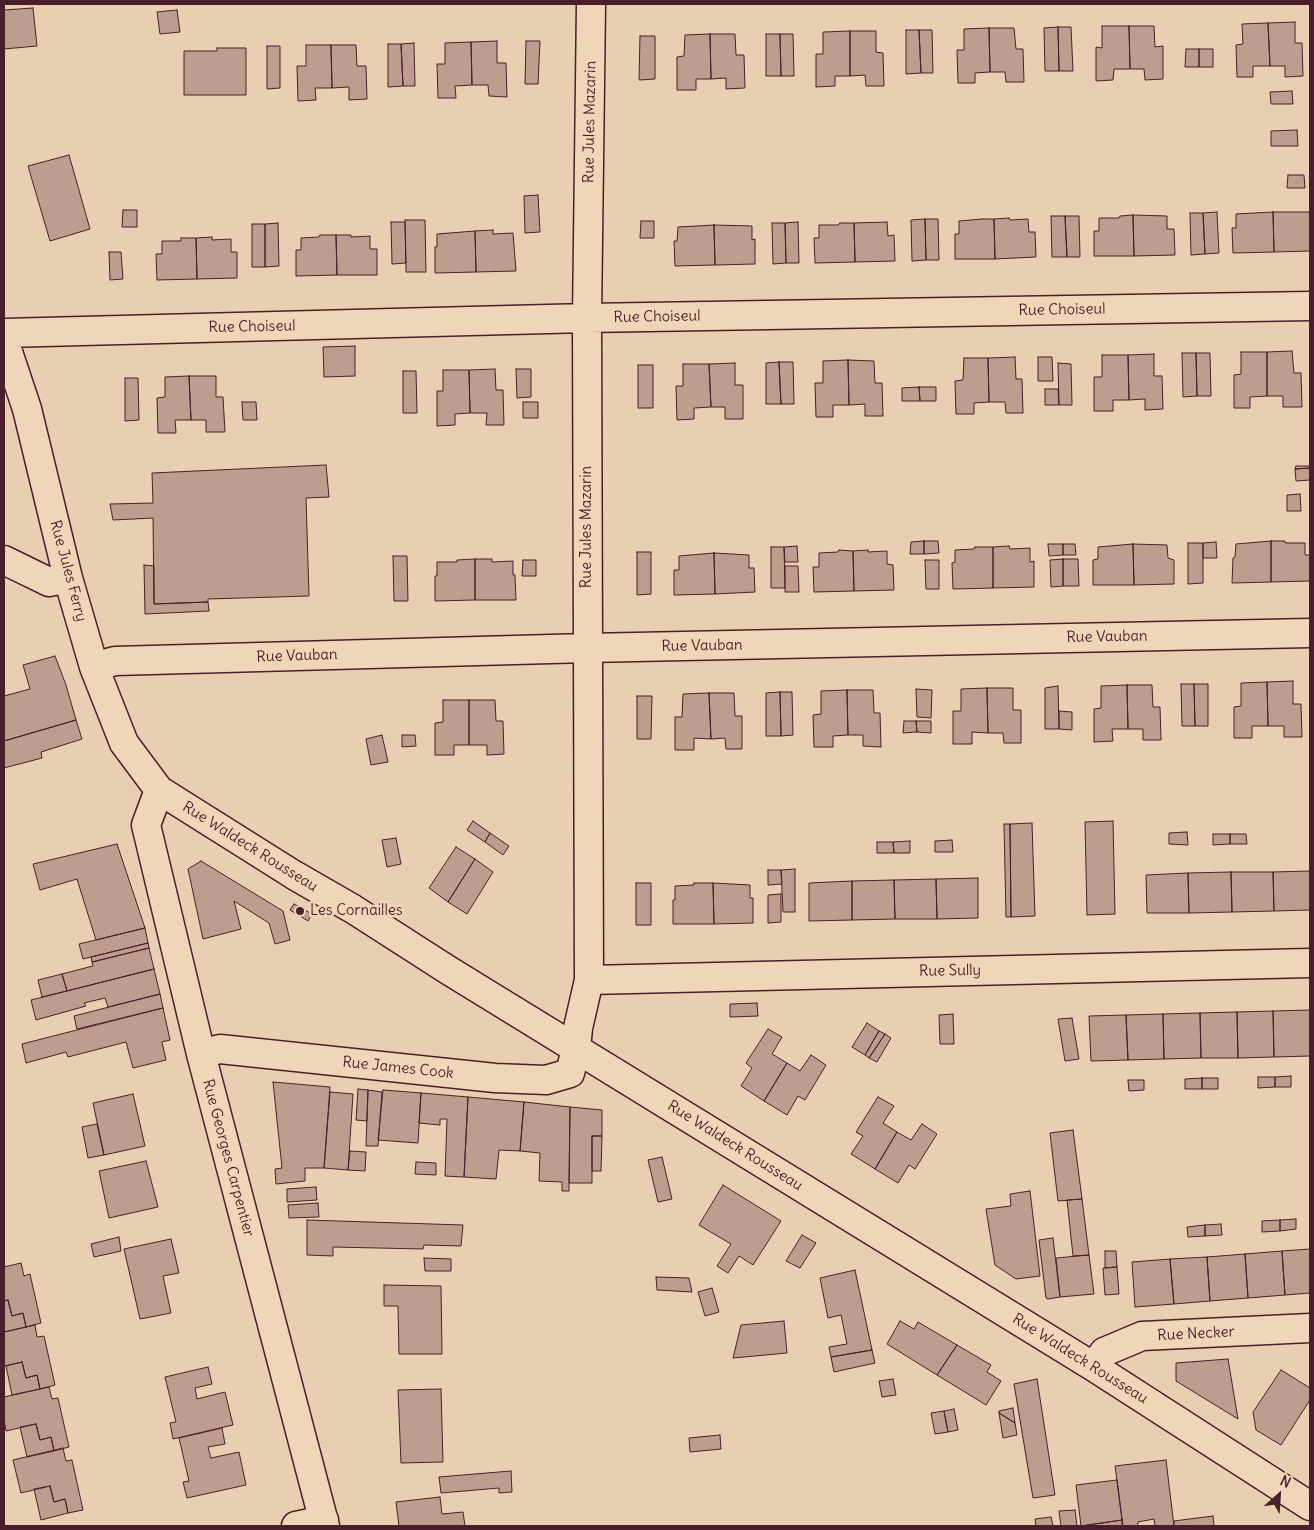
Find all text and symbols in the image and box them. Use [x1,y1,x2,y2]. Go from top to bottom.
street label: Rue Jules Mazarin [580,61,600,183]
street label: Rue Choiseul [1018,300,1106,320]
street label: Rue Choiseul [613,307,701,327]
street label: Rue Choiseul [208,317,296,337]
street label: Rue Jules Mazarin [578,466,596,588]
street label: Rue Jules Ferry [46,518,90,624]
street label: Rue Vauban [1066,627,1148,647]
street label: Rue Vauban [661,636,743,656]
street label: Rue Vauban [256,646,338,666]
street label: Rue Waldeck Rousseau [179,798,321,896]
place label: Les Cornailles [310,902,403,920]
marker: Les Cornailles [294,905,306,917]
street label: Rue Sully [919,961,981,981]
street label: Rue James Cook [341,1053,455,1083]
street label: Rue Georges Carpentier [198,1077,258,1239]
street label: Rue Waldeck Rousseau [664,1097,806,1195]
street label: Rue Waldeck Rousseau [1009,1310,1151,1408]
street label: Rue Necker [1157,1323,1235,1345]
north arrow [1254,1470,1304,1520]
text: N [1277,1471,1294,1492]

